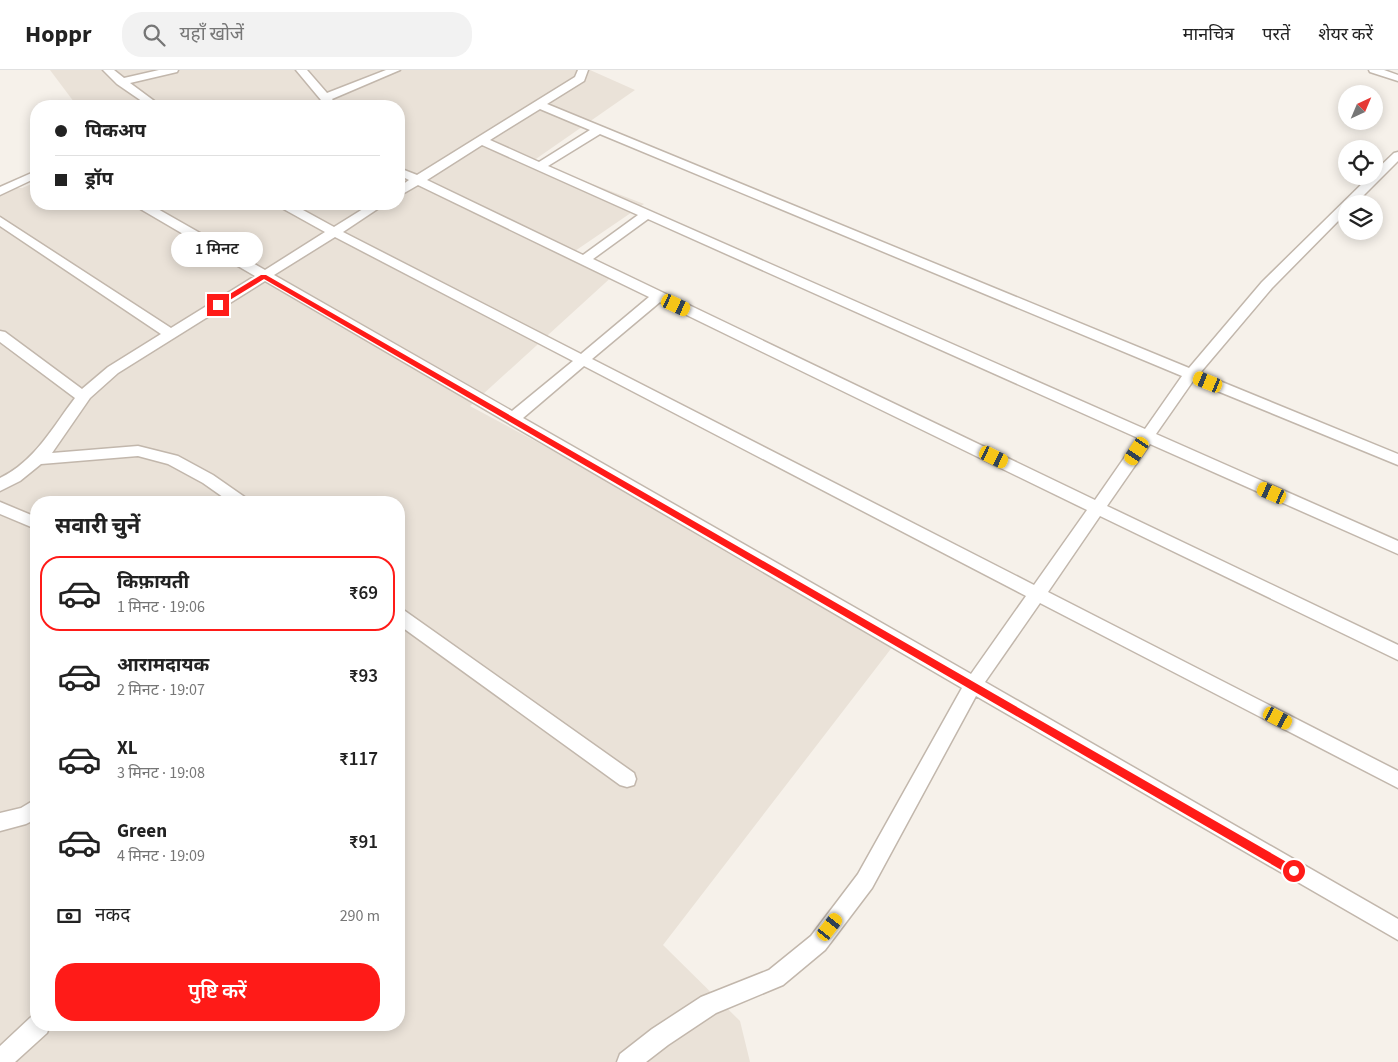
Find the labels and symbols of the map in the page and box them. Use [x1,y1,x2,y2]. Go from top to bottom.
north arrow [1338,85,1382,130]
callout: 1 मिनट [172,232,264,268]
car [659,292,692,318]
route end [207,294,229,316]
car [1191,369,1224,395]
car [1122,434,1151,468]
car [977,444,1010,470]
car [1255,480,1288,506]
car [1261,705,1294,731]
route start [1283,860,1305,882]
car [814,911,845,943]

